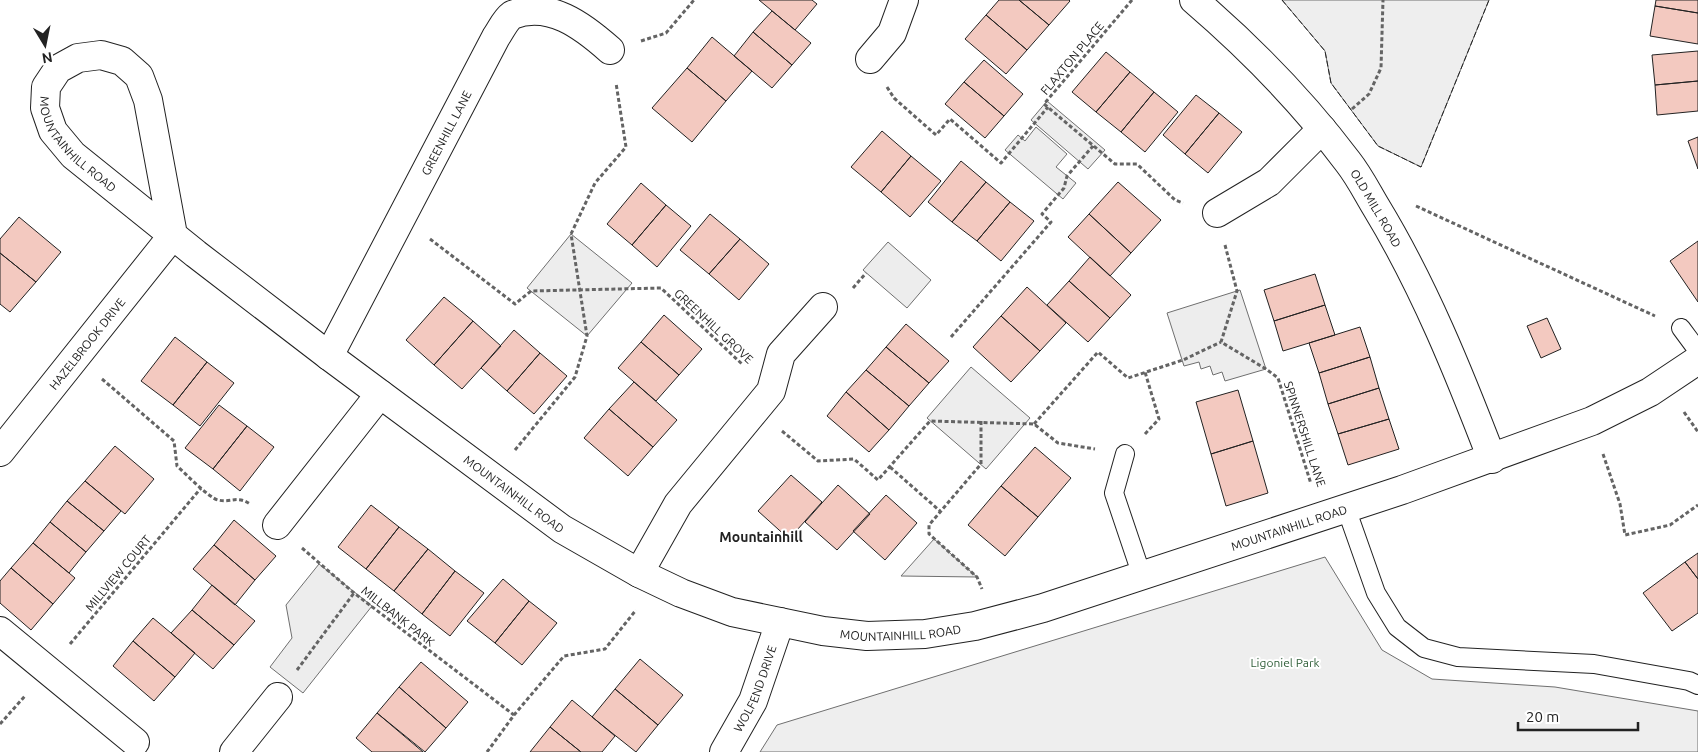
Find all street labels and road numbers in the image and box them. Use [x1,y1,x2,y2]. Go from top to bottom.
street label: FLAXTON PLACE [1038,19,1106,97]
street label: GREENHILL LANE [418,88,473,177]
street label: MOUNTAINHILL ROAD [38,96,119,194]
street label: OLD MILL ROAD [1349,167,1404,249]
street label: GREENHILL GROVE [672,286,756,366]
street label: HAZELBROOK DRIVE [46,295,127,392]
street label: SPINNERSHILL LANE [1282,380,1328,489]
street label: MOUNTAINHILL ROAD [462,452,567,535]
street label: MOUNTAINHILL ROAD [1229,502,1348,552]
street label: MILLVIEW COURT [83,532,154,613]
street label: MILLBANK PARK [359,583,438,649]
street label: MOUNTAINHILL ROAD [839,622,962,643]
street label: WOLFEND DRIVE [731,643,778,734]

